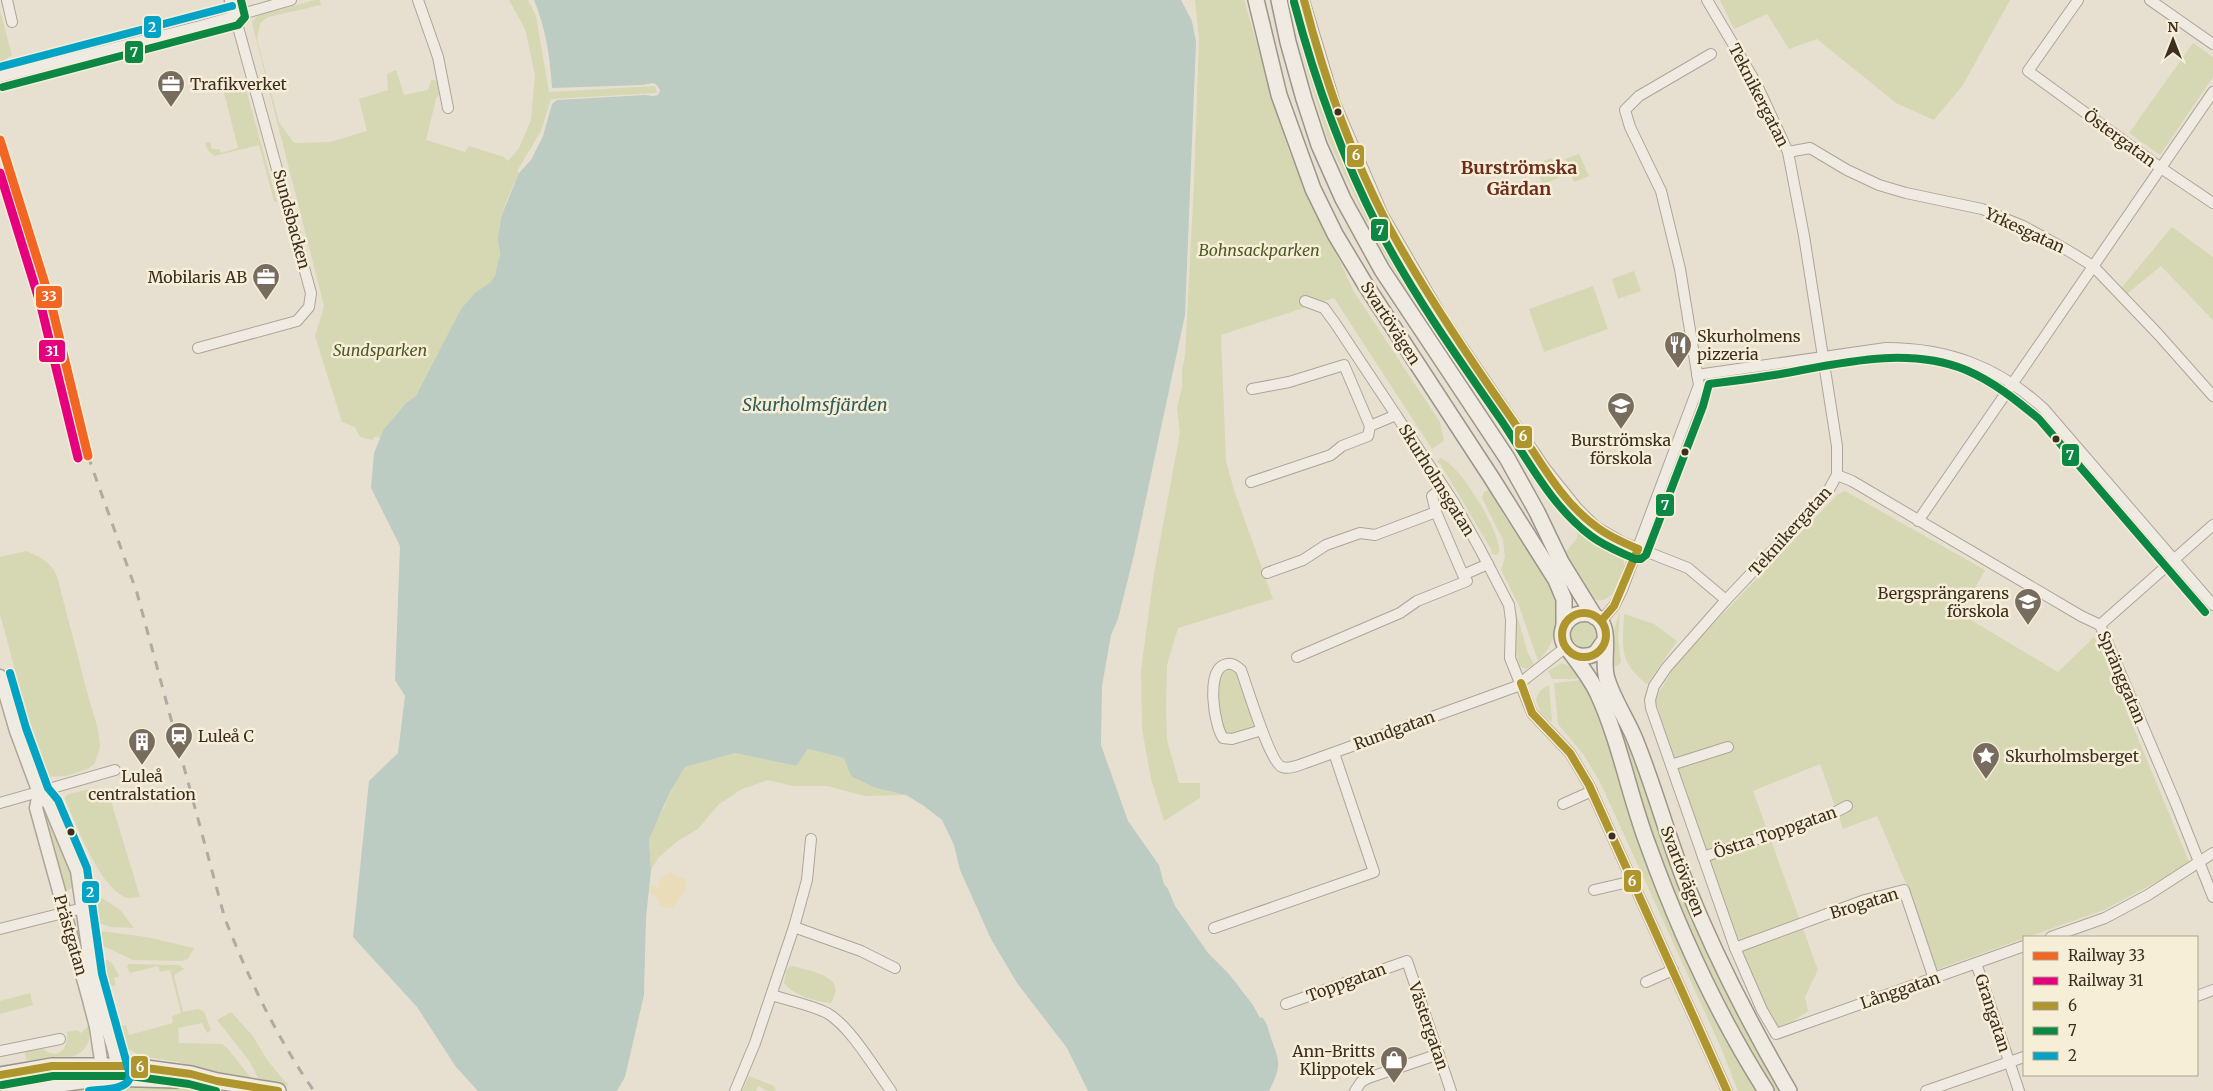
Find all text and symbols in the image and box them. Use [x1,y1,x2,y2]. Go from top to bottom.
line badge: 2 [143,15,162,39]
north arrow [2148,15,2198,65]
text: 2 [148,18,156,36]
text: N [2167,18,2179,36]
line badge: 7 [124,40,144,64]
street label: Teknikergatan [1724,40,1794,150]
text: 7 [130,43,138,61]
office icon: Trafikverket [156,69,186,108]
place label: Trafikverket [190,74,287,94]
street label: Östergatan [2080,105,2160,171]
unlabelled marker [1333,107,1343,117]
line badge: 6 [1346,144,1365,168]
text: 6 [1352,146,1361,164]
district label: Burströmska Gärdan [1461,156,1577,200]
street label: Sundsbacken [269,167,315,271]
street label: Yrkesgatan [1981,202,2068,257]
line badge: 7 [1370,218,1389,242]
text: 7 [1376,221,1384,239]
park label: Bohnsackparken [1198,240,1320,260]
office icon: Mobilaris AB [251,262,281,301]
place label: Mobilaris AB [148,267,247,287]
street label: Svartövägen [1357,278,1426,369]
line badge: 33 [35,285,63,309]
text: 33 [41,287,57,305]
place label: Skurholmens pizzeria [1697,326,1801,364]
restaurant icon: Skurholmens pizzeria [1663,330,1693,369]
line badge: 31 [38,339,66,363]
park label: Sundsparken [333,340,427,360]
text: 31 [45,342,59,360]
school or university icon: Burströmska förskola [1606,391,1636,430]
water label: Skurholmsfjärden [742,393,888,416]
street label: Skurholmsgatan [1395,420,1480,540]
line badge: 6 [1514,425,1533,449]
text: 6 [1519,427,1528,445]
place label: Burströmska förskola [1571,430,1671,468]
unlabelled marker [2051,434,2061,444]
line badge: 7 [2061,443,2080,467]
text: 7 [2066,446,2074,464]
unlabelled marker [1680,447,1690,457]
street label: Teknikergatan [1745,482,1836,580]
line badge: 7 [1655,493,1675,517]
text: 7 [1661,496,1669,514]
place label: Bergsprängarens förskola [1878,583,2009,621]
school or university icon: Bergsprängarens förskola [2013,587,2043,626]
street label: Spränggatan [2094,628,2151,727]
street label: Rundgatan [1351,706,1438,754]
station icon: Luleå C [164,721,194,760]
place label: Luleå C [198,726,254,746]
building icon: Luleå centralstation [127,727,157,766]
place icon: Skurholmsberget [1971,741,2001,780]
place label: Skurholmsberget [2005,746,2140,766]
place label: Luleå centralstation [88,766,196,804]
street label: Östra Toppgatan [1711,801,1839,862]
street label: Svartövägen [1657,823,1710,919]
unlabelled marker [66,827,76,837]
unlabelled marker [1607,831,1617,841]
line badge: 6 [1623,869,1642,893]
text: 6 [1628,872,1637,890]
line badge: 2 [81,880,100,904]
text: 2 [86,883,94,901]
street label: Brogatan [1827,883,1901,923]
street label: Prästgatan [50,892,92,978]
legend [2023,936,2198,1076]
text: Railway 33 [2068,946,2145,965]
street label: Toppgatan [1303,958,1389,1006]
street label: Långgatan [1858,967,1943,1013]
street label: Grangatan [1971,971,2015,1055]
text: Railway 31 [2068,971,2144,990]
street label: Västergatan [1404,978,1454,1073]
text: 6 [2068,996,2077,1015]
text: 7 [2068,1021,2077,1040]
place label: Ann-Britts Klippotek [1291,1041,1376,1079]
shop icon: Ann-Britts Klippotek [1379,1045,1409,1084]
text: 2 [2068,1046,2077,1065]
line badge: 6 [130,1055,149,1079]
text: 6 [136,1058,145,1076]

